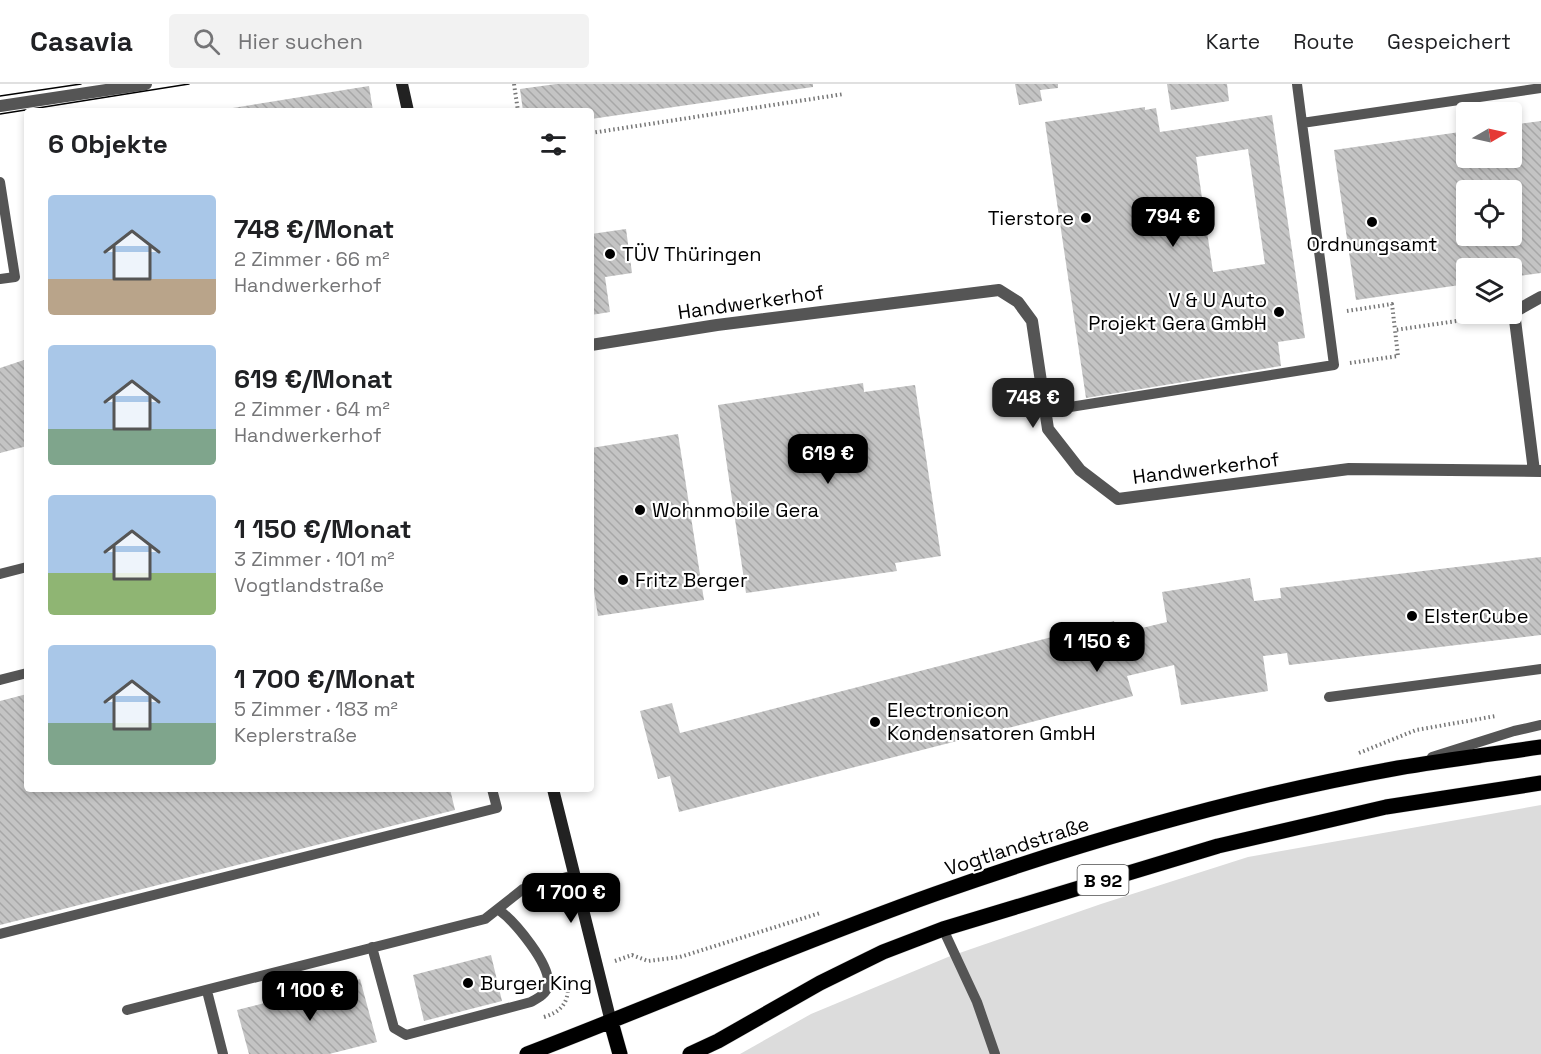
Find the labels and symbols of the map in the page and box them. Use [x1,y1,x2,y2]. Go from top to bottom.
north arrow [1456,102,1522,168]
pin: 794 € [1131,197,1215,248]
place label: Tierstore [988,205,1074,231]
marker: Tierstore [1079,211,1093,225]
marker: Ordnungsamt [1365,215,1379,229]
place label: Ordnungsamt [1307,231,1437,257]
place label: TÜV Thüringen [622,241,762,267]
marker: TÜV Thüringen [603,247,617,261]
street label: Handwerkerhof [676,279,826,325]
place label: V & U Auto Projekt Gera GmbH [1088,287,1267,336]
marker: V & U Auto Projekt Gera GmbH [1272,305,1286,319]
pin: 748 € [991,378,1075,429]
pin: 619 € [786,434,870,485]
street label: Handwerkerhof [1131,446,1281,490]
place label: Wohnmobile Gera [652,497,819,523]
marker: Wohnmobile Gera [633,503,647,517]
place label: Fritz Berger [635,567,747,593]
marker: Fritz Berger [616,573,630,587]
place label: ElsterCube [1424,603,1529,629]
marker: ElsterCube [1405,609,1419,623]
pin: 1 150 € [1042,622,1152,673]
place label: Electronicon Kondensatoren GmbH [887,697,1096,746]
marker: Electronicon Kondensatoren GmbH [868,715,882,729]
street label: Vogtlandstraße [942,810,1092,882]
road number: B 92 [1078,865,1128,895]
pin: 1 700 € [516,873,626,924]
place label: Burger King [480,970,592,996]
pin: 1 100 € [255,971,365,1022]
marker: Burger King [461,976,475,990]

